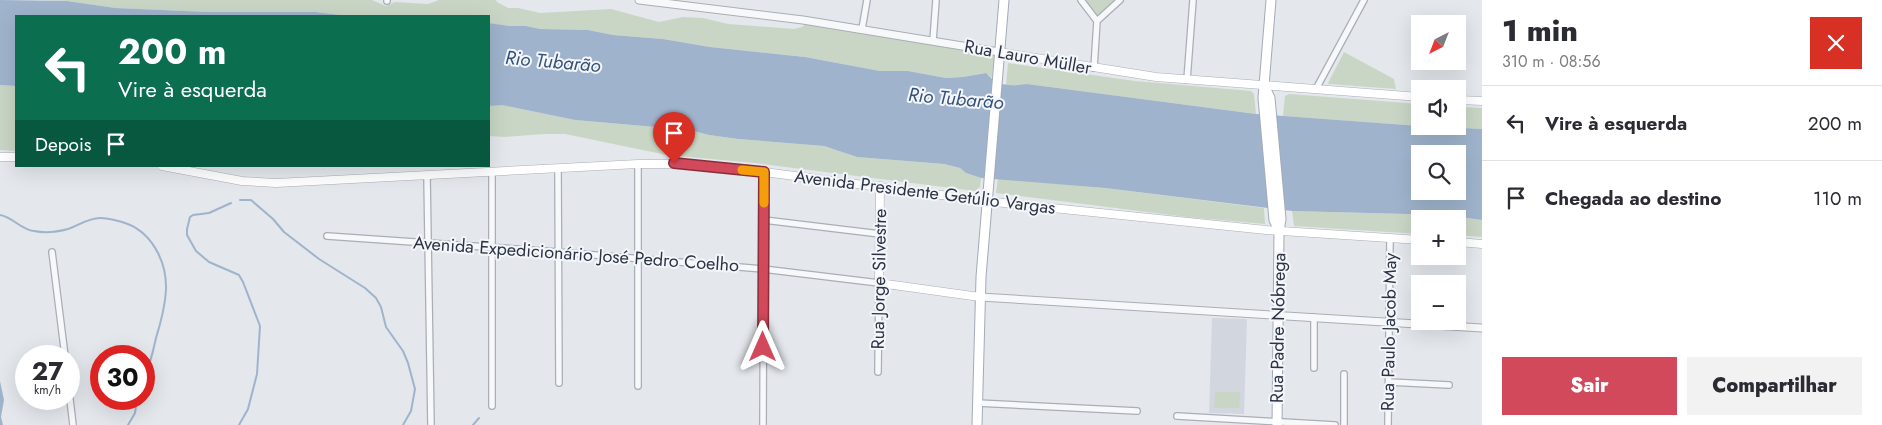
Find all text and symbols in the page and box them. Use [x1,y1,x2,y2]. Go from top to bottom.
text: 1 min [1502,9,1578,52]
north arrow [1411,15,1466,70]
map controls [1411,15,1466,330]
button: close [1810,17,1862,69]
text: 200 m [118,27,227,77]
street label: Rua Lauro Müller [962,33,1094,81]
icon: left [35,35,100,100]
water label: Rio Tubarão [504,44,602,79]
text: 310 m · 08:56 [1502,50,1601,73]
text: Vire à esquerda [118,73,267,105]
button: sound [1411,80,1466,135]
water label: Rio Tubarão [907,81,1005,116]
icon: left [1502,109,1530,137]
text: Vire à esquerda [1545,110,1687,137]
text: 200 m [1808,110,1862,137]
pin [653,112,695,163]
icon: arrive [660,119,688,147]
icon: arrive [102,130,130,158]
text: Depois [35,131,92,158]
button: search [1411,145,1466,200]
street label: Avenida Presidente Getúlio Vargas [793,163,1057,221]
icon: arrive [1502,184,1530,212]
text: Chegada ao destino [1545,185,1721,212]
text: 110 m [1813,185,1862,212]
street label: Rua Jorge Silvestre [865,208,893,350]
button: + [1411,210,1466,265]
street label: Avenida Expedicionário José Pedro Coelho [412,230,740,278]
street label: Rua Paulo Jacob May [1375,252,1403,411]
street label: Rua Padre Nóbrega [1264,253,1292,403]
button: − [1411,275,1466,330]
position arrow [736,320,788,372]
speed limit sign: 30 [90,345,155,410]
text: 27 [32,353,63,389]
button: Sair [1502,357,1677,415]
button: Compartilhar [1687,357,1862,415]
text: km/h [34,381,61,399]

